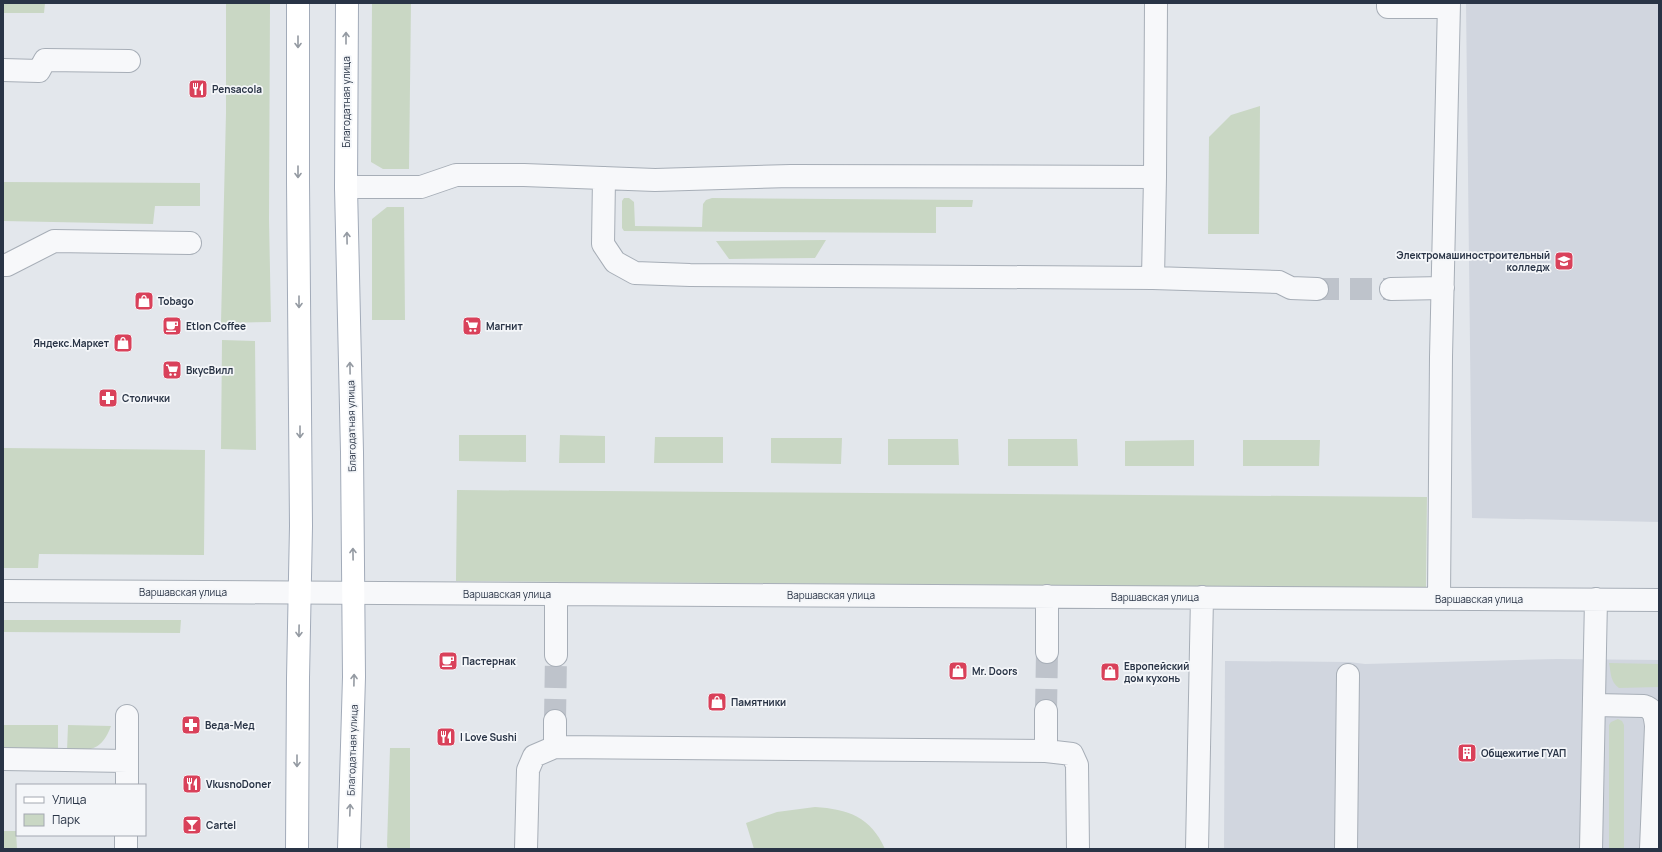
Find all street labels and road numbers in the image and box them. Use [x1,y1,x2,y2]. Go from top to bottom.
street label: Благодатная улица [339,56,353,148]
street label: Благодатная улица [343,380,359,472]
street label: Варшавская улица [139,585,227,599]
street label: Варшавская улица [463,587,551,601]
street label: Варшавская улица [787,588,875,602]
street label: Варшавская улица [1111,590,1199,604]
street label: Варшавская улица [1435,592,1523,606]
street label: Благодатная улица [343,704,361,796]

